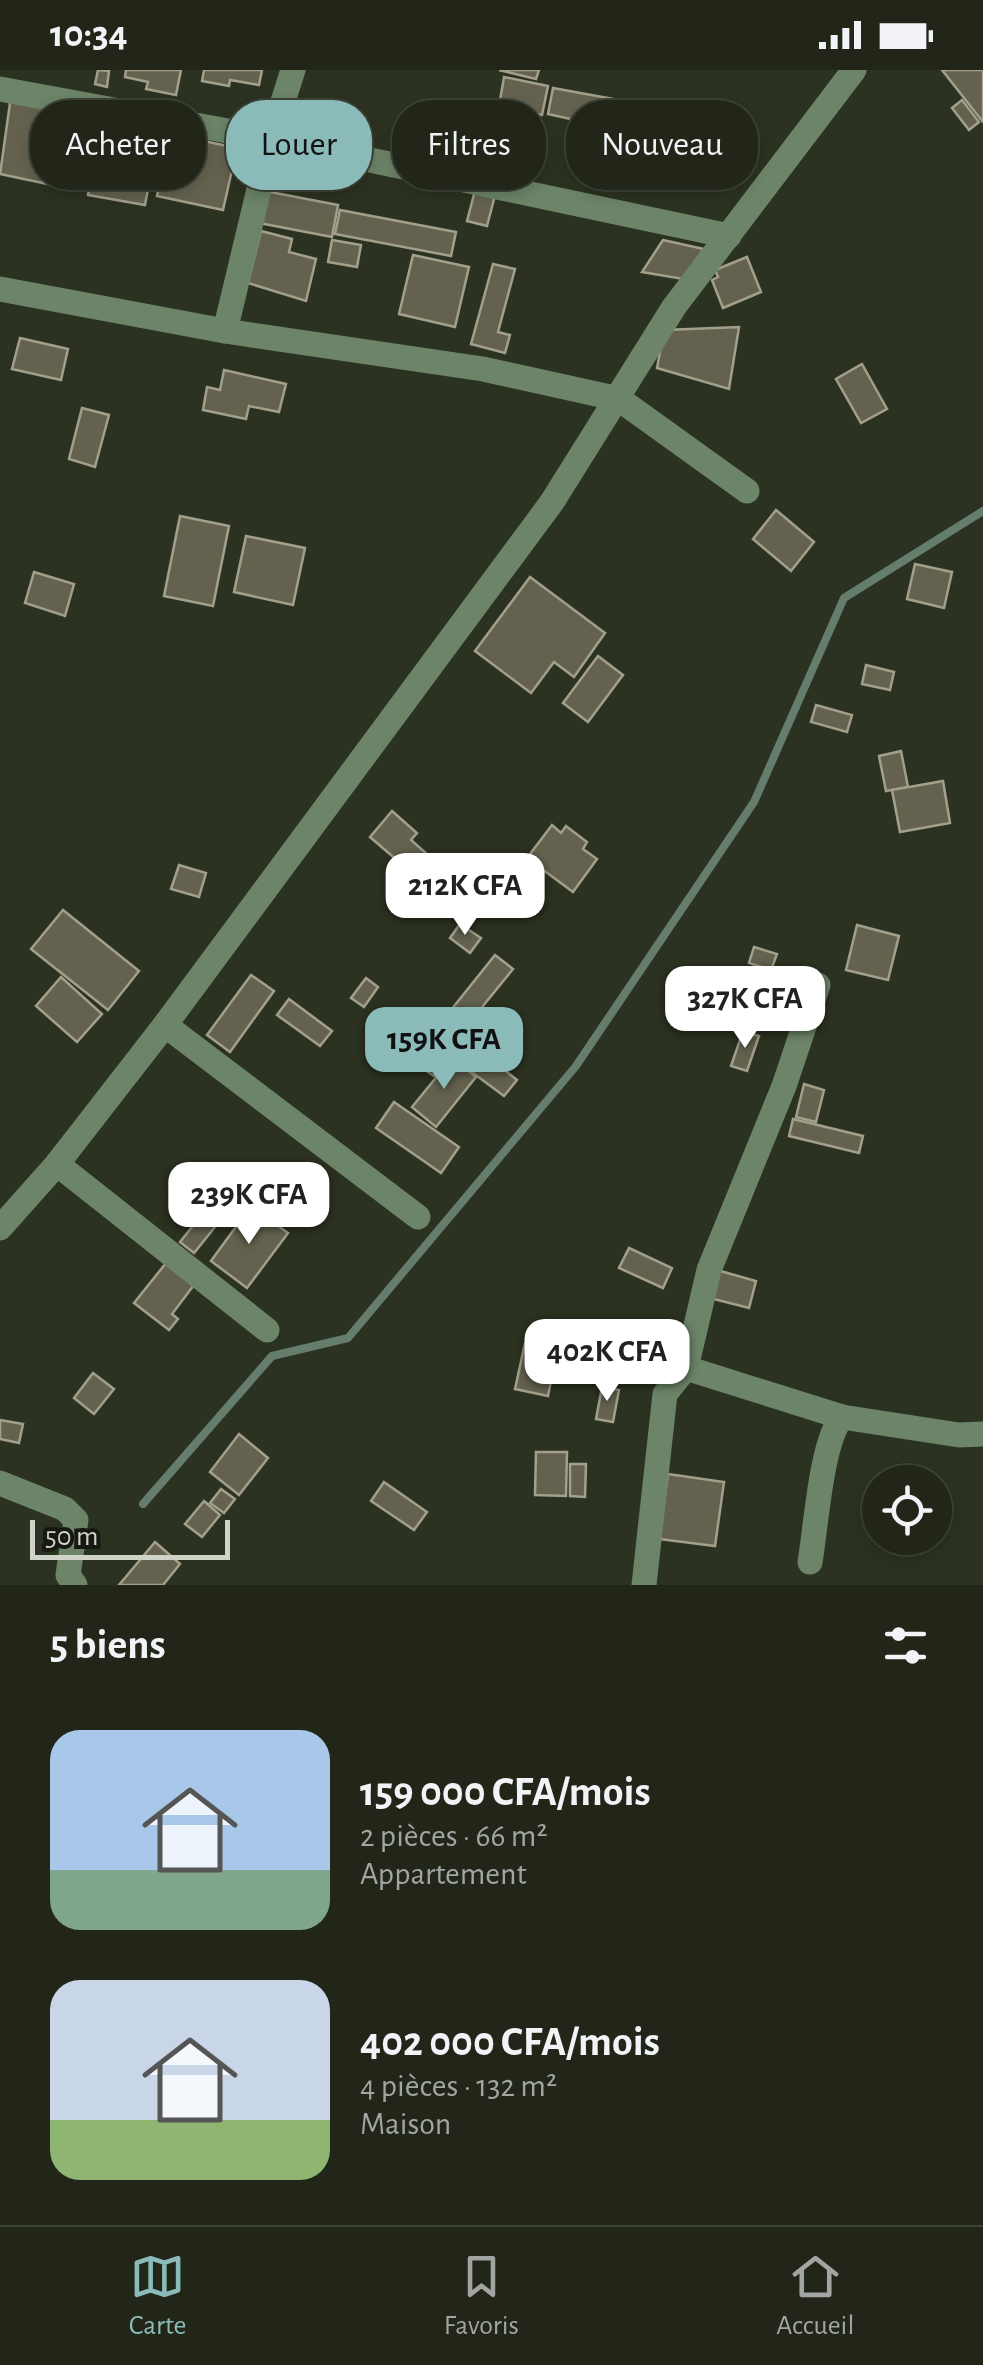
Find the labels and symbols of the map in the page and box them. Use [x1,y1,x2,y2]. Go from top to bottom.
pin: 212K CFA [362,853,568,938]
pin: 327K CFA [642,966,848,1051]
pin: 159K CFA [341,1007,547,1092]
pin: 239K CFA [146,1162,352,1247]
pin: 402K CFA [504,1319,710,1404]
scale bar [30,1515,230,1560]

